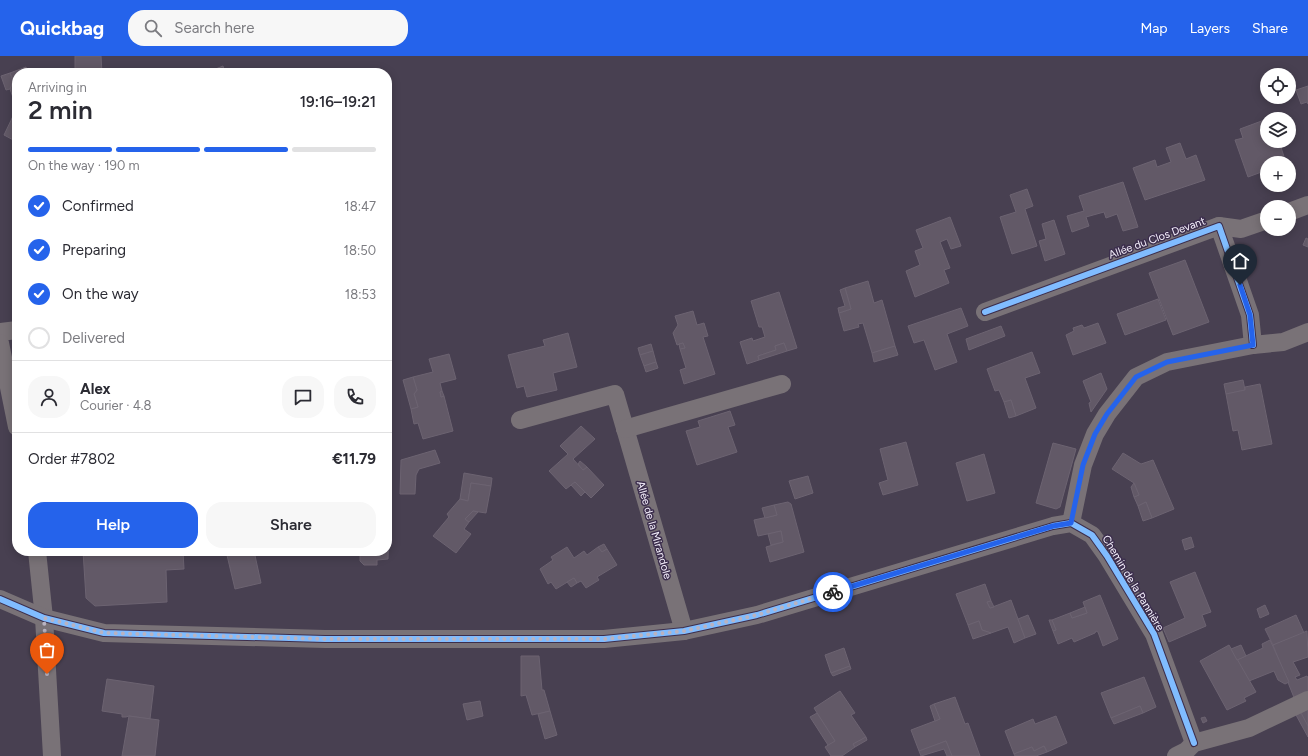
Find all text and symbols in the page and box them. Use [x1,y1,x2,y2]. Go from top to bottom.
search box [128,10,408,46]
text: Quickbag [20,17,104,40]
icon: search [142,17,164,39]
text: Search here [174,19,254,37]
text: Map [1140,20,1168,37]
text: Layers [1190,20,1230,37]
text: Share [1252,20,1288,37]
map controls [1260,68,1296,236]
button: locate [1260,68,1296,104]
text: Arriving in [28,80,87,95]
text: 19:16–19:21 [300,93,376,111]
text: 2 min [28,94,93,126]
button: layers [1260,112,1296,148]
button: + [1260,156,1296,192]
text: On the way · 190 m [28,158,140,173]
icon: check [28,195,50,217]
text: Confirmed [62,197,134,215]
text: 18:47 [344,199,376,214]
button: − [1260,200,1296,236]
street label: Allée du Clos Devant [1107,214,1207,262]
icon: check [28,239,50,261]
text: Preparing [62,241,126,259]
text: 18:50 [344,243,376,258]
pin [1223,244,1257,285]
icon: home [1229,250,1251,272]
icon: check [28,283,50,305]
text: On the way [62,285,139,303]
text: 18:53 [345,287,376,302]
text: Delivered [62,329,125,347]
button: person [28,376,70,418]
button: chat [282,376,324,418]
button: phone [334,376,376,418]
text: Alex [80,380,110,398]
text: Courier · 4.8 [80,398,152,413]
text: Order #7802 [28,450,115,468]
text: €11.79 [332,450,376,468]
street label: Allée de la Mirandole [634,479,674,581]
button: Help [28,502,198,548]
button: Share [206,502,376,548]
street label: Chemin de la Pannière [1099,533,1167,633]
courier [813,572,853,612]
icon: bike [822,581,844,603]
pin [30,633,64,674]
icon: bag [36,639,58,661]

